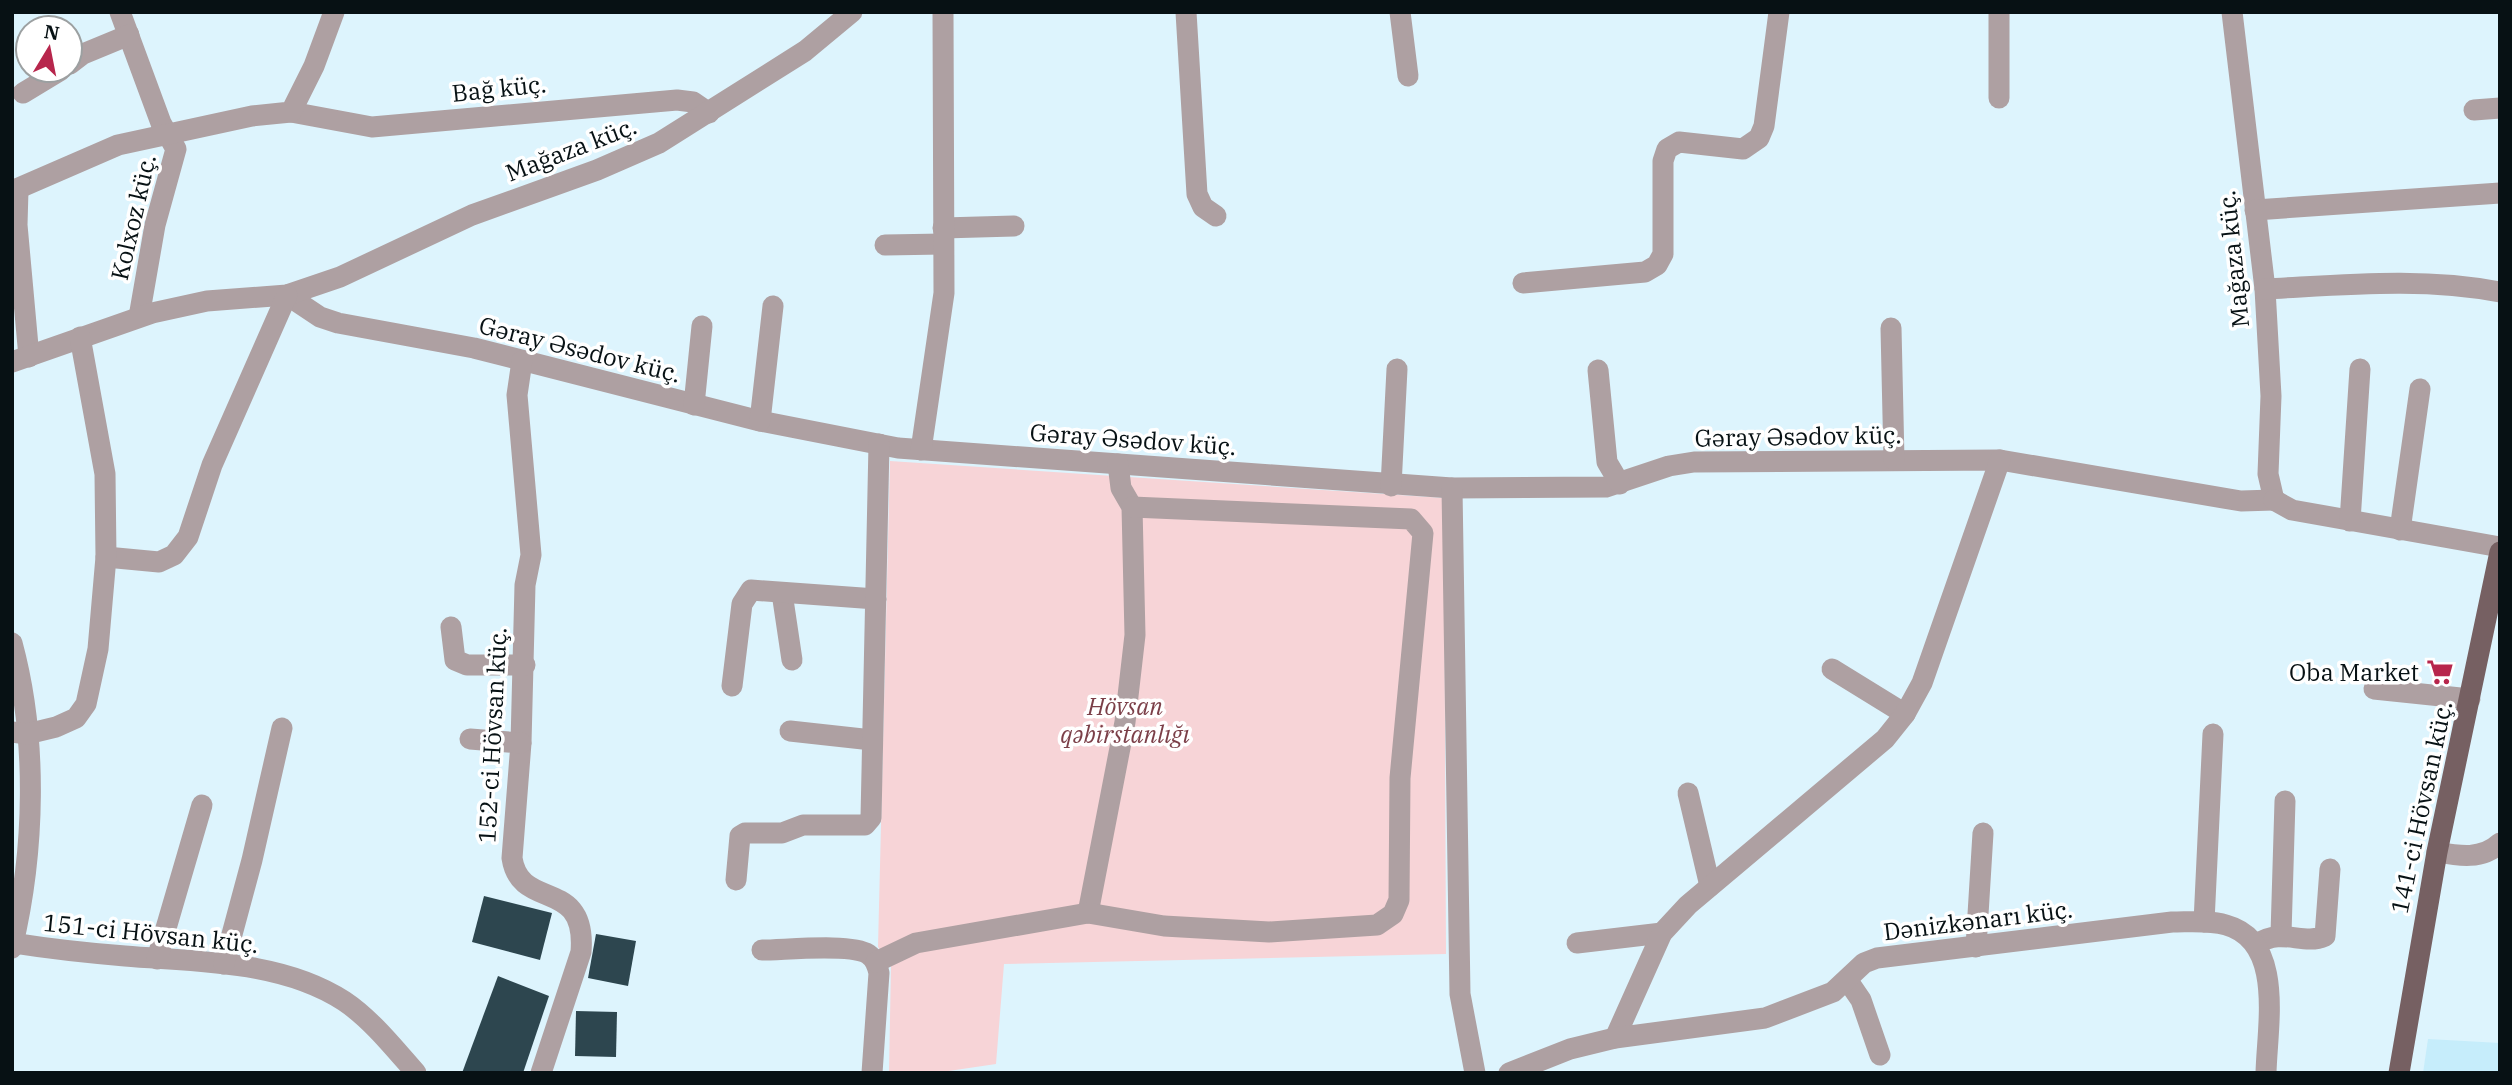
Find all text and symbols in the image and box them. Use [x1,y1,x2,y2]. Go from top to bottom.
north arrow [14,14,84,84]
text: N [42,19,61,45]
street label: Bağ küç. [450,67,548,109]
street label: Mağaza küç. [501,109,641,189]
street label: Kolxoz küç. [103,151,163,283]
street label: Mağaza küç. [2210,189,2256,329]
street label: Gəray Əsədov küç. [476,308,684,390]
street label: Gəray Əsədov küç. [1029,416,1237,462]
street label: Gəray Əsədov küç. [1694,418,1902,454]
street label: 152-ci Hövsan küç. [470,626,514,844]
place label: Oba Market [2289,656,2419,688]
supermarket icon: Oba Market [2425,657,2455,687]
park label: Hövsan qəbirstanlığı [1060,690,1190,750]
street label: 141-ci Hövsan küç. [2383,698,2459,916]
street label: Dənizkənarı küç. [1881,893,2075,947]
street label: 151-ci Hövsan küç. [42,906,260,960]

